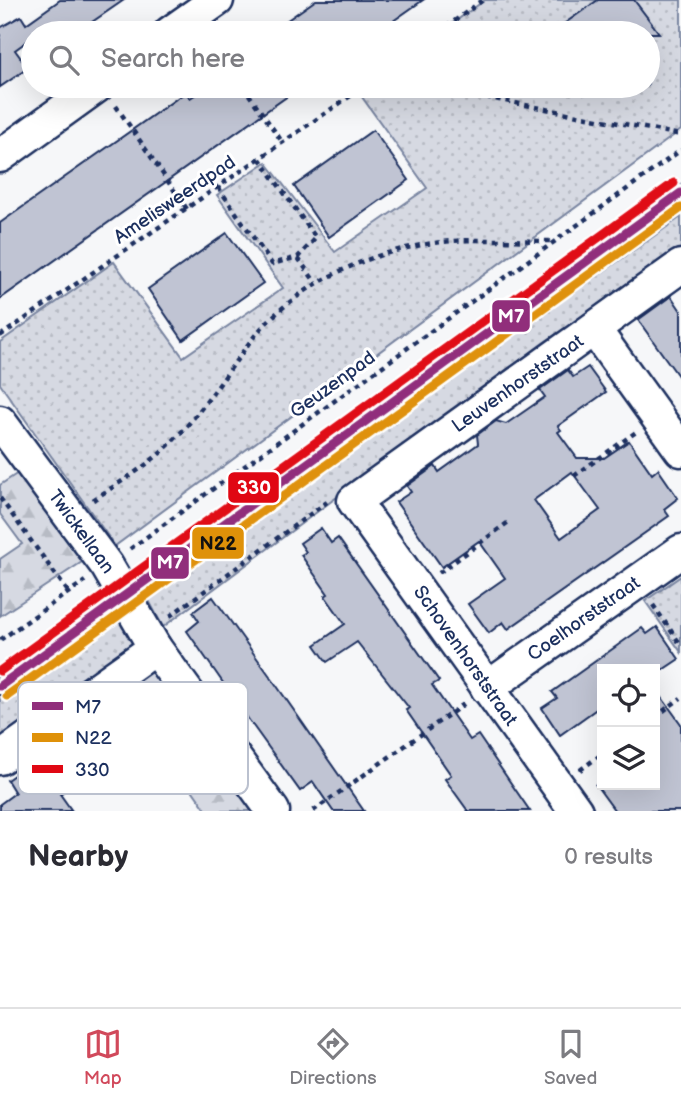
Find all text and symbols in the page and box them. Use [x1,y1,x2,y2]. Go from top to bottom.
search box [21,21,660,98]
icon: search [45,41,83,79]
text: Search here [101,44,245,75]
street label: Amelisweerdpad [110,151,240,249]
line badge: M7 [491,299,531,333]
text: M7 [498,306,525,329]
street label: Leuvenhorststraat [448,330,588,438]
street label: Geuzenpad [286,346,380,424]
line badge: 330 [227,471,280,504]
text: 330 [237,477,271,500]
street label: Twickellaan [43,486,119,578]
line badge: N22 [191,526,245,560]
text: N22 [199,533,237,556]
line badge: M7 [150,546,190,580]
text: M7 [157,552,184,575]
street label: Coelhorststraat [523,572,645,666]
street label: Schovenhorststraat [408,581,522,731]
map controls [597,664,660,790]
button: locate [597,664,660,727]
legend [18,682,248,794]
text: M7 [75,696,101,719]
text: N22 [75,727,112,750]
button: layers [597,727,660,790]
text: 330 [75,759,110,782]
text: Nearby [28,839,128,875]
text: 0 results [564,843,653,871]
tab: Map [84,1025,122,1090]
tab: Directions [289,1025,377,1090]
tab: Saved [544,1025,597,1090]

